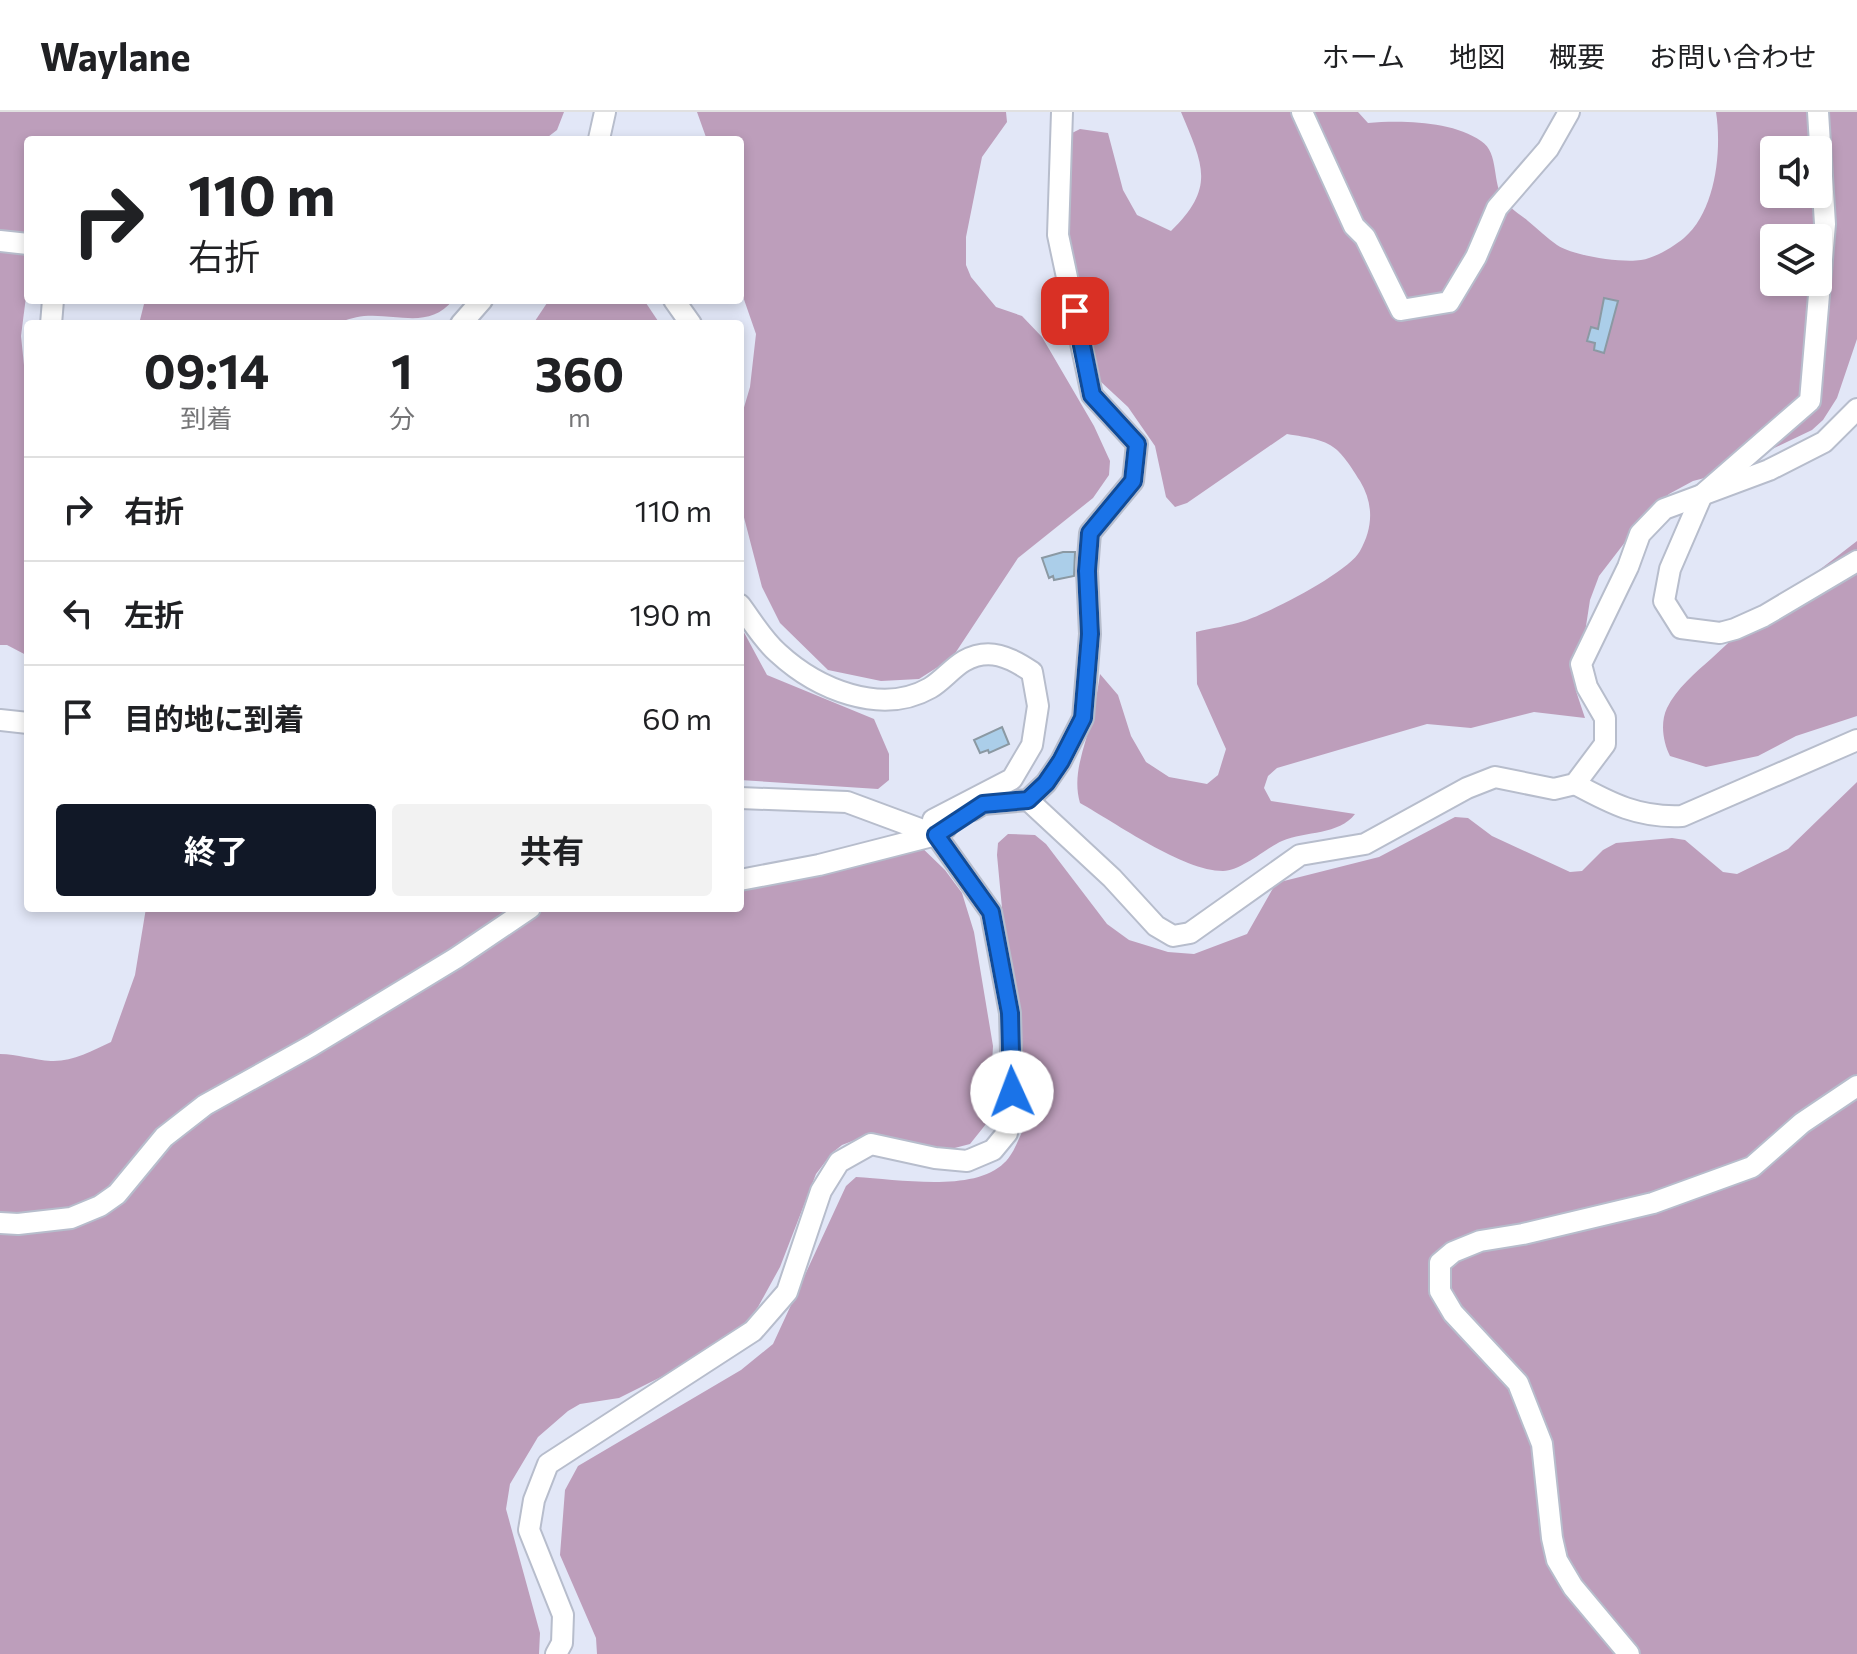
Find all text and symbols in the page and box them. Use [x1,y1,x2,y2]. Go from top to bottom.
text: Waylane [40,32,190,79]
text: ホーム [1322,39,1405,73]
text: 地図 [1449,39,1505,73]
text: 概要 [1549,39,1605,73]
text: お問い合わせ [1649,39,1817,73]
map controls [1760,136,1832,296]
button: sound [1760,136,1832,208]
text: 110 m [188,159,335,228]
icon: right [56,168,160,272]
button: layers [1760,224,1832,296]
text: 右折 [188,233,260,277]
pin [1041,277,1109,345]
icon: arrive [1053,289,1097,333]
text: 09:14 [144,340,269,399]
text: 1 [391,340,413,399]
text: 360 [535,343,624,402]
text: m [568,401,591,432]
text: 到着 [180,402,232,433]
text: 分 [389,402,415,433]
icon: right [56,487,100,531]
text: 右折 [124,491,184,528]
text: 110 m [635,491,712,528]
icon: left [56,591,100,635]
text: 左折 [124,595,184,632]
text: 190 m [629,595,712,632]
icon: arrive [56,695,100,739]
text: 目的地に到着 [124,699,304,736]
text: 60 m [642,699,712,736]
button: 終了 [56,804,376,896]
button: 共有 [392,804,712,896]
position arrow [970,1050,1054,1134]

